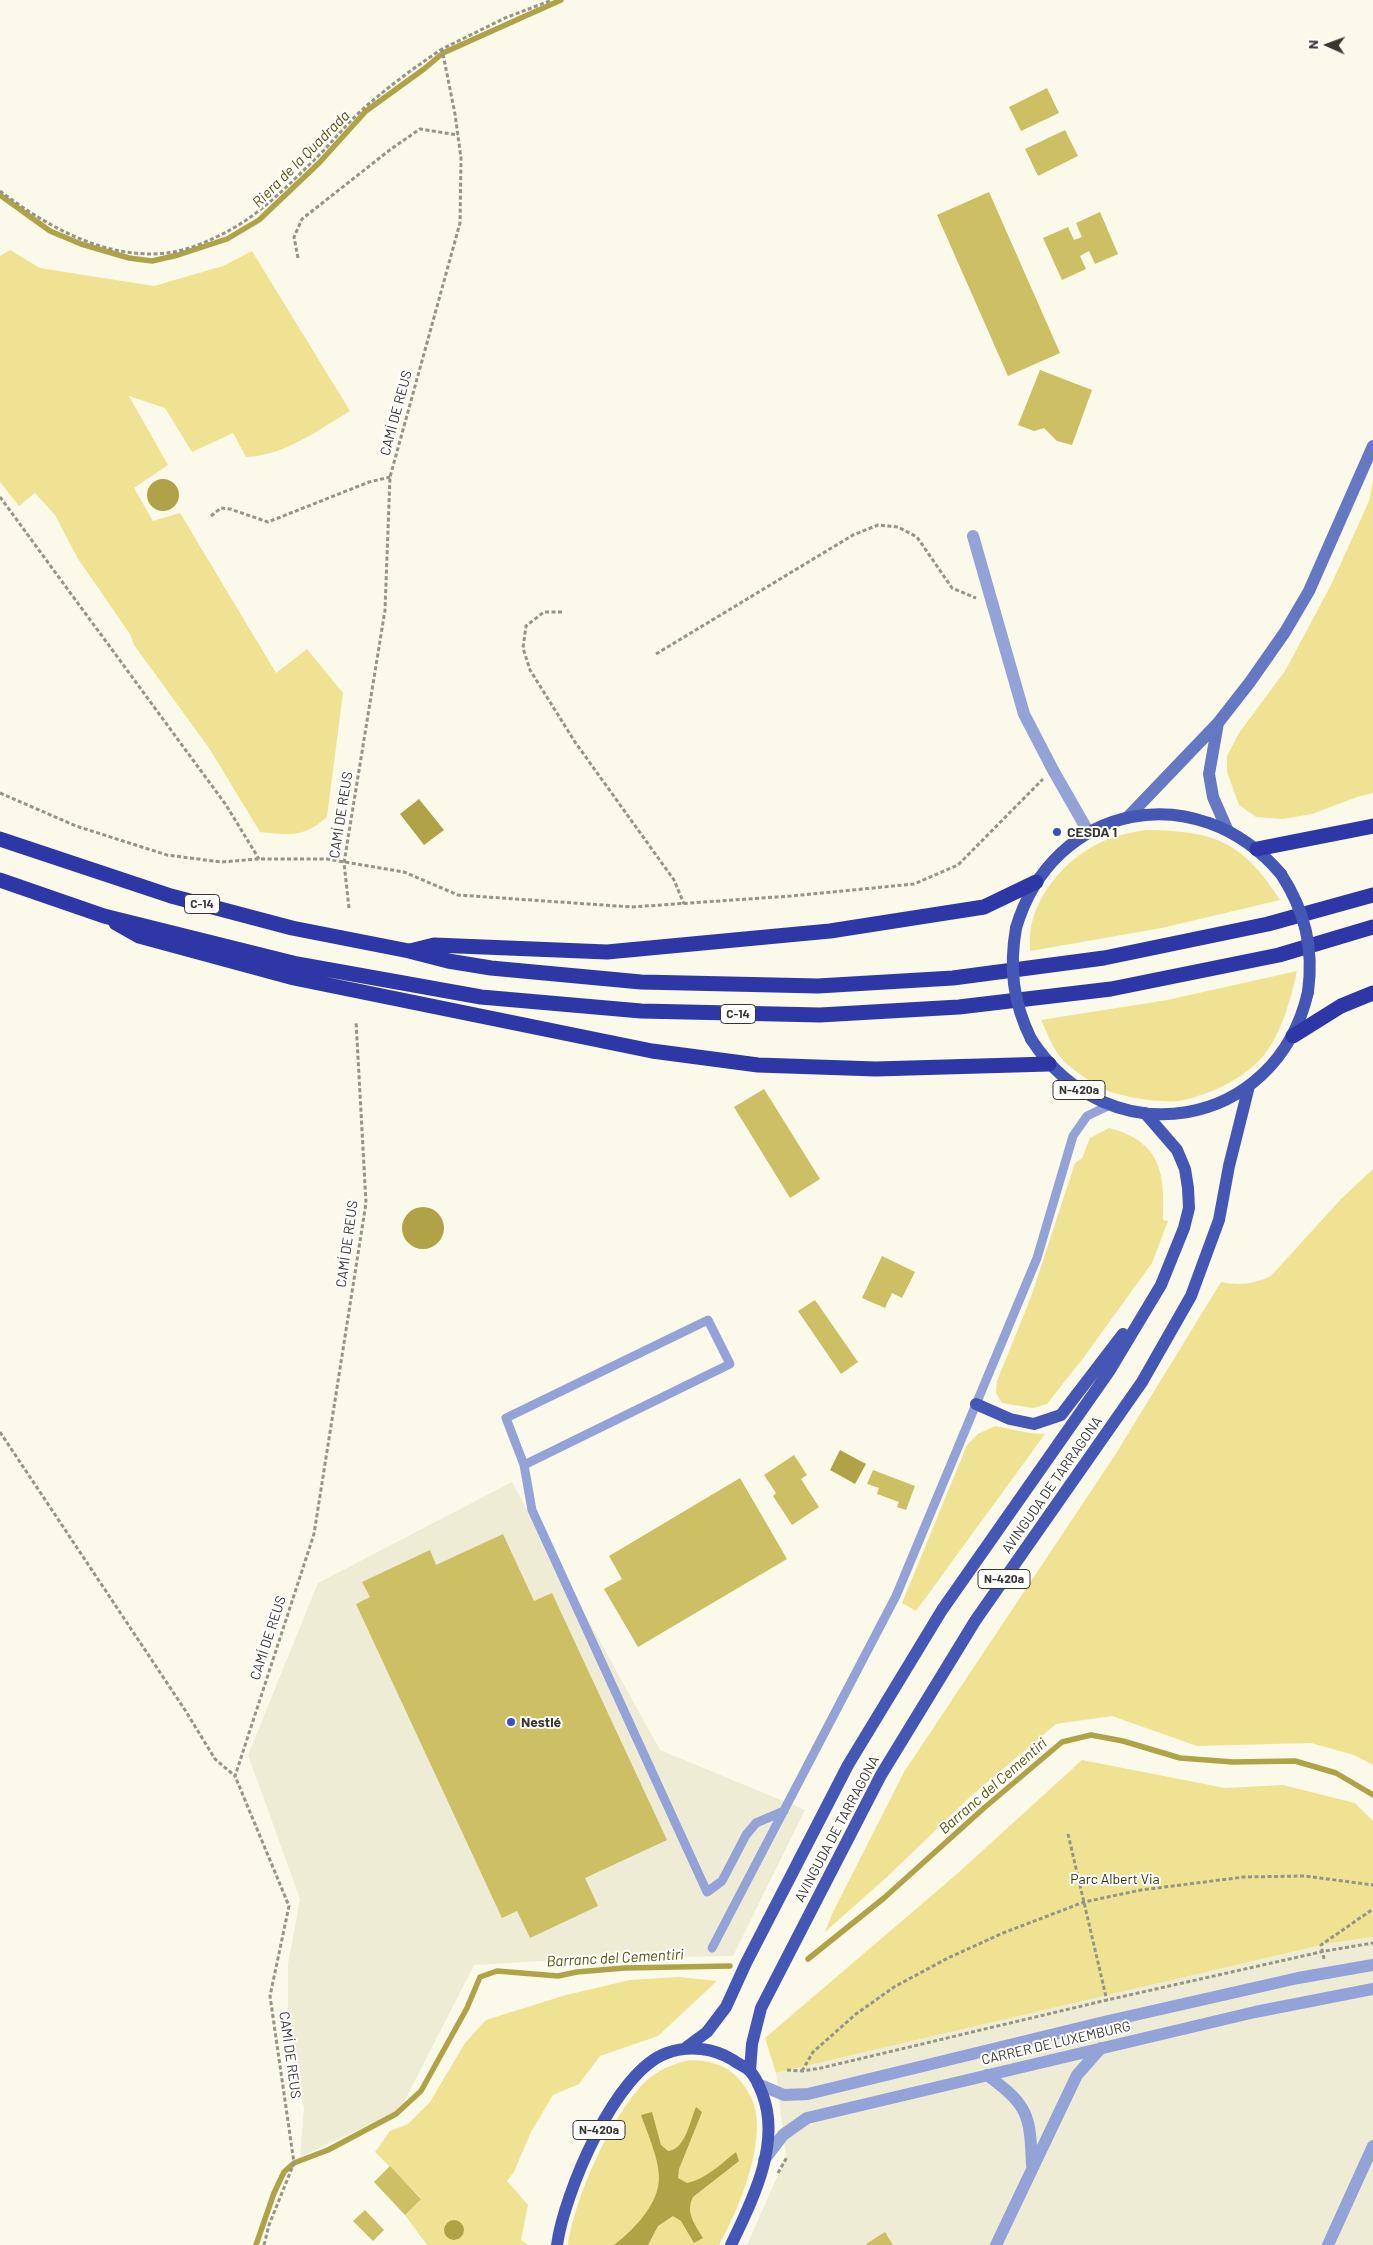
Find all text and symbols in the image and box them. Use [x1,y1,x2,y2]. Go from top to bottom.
north arrow [1303,20,1353,70]
text: N [1304,40,1321,49]
water label: Riera de la Quadrada [249,107,353,211]
street label: CAMÍ DE REUS [377,369,415,457]
street label: CAMÍ DE REUS [326,770,356,860]
place label: CESDA 1 [1067,824,1117,840]
marker: CESDA 1 [1051,826,1063,838]
road number: C-14 [184,894,220,914]
road number: C-14 [720,1004,756,1024]
road number: N-420a [1053,1080,1105,1100]
street label: CAMÍ DE REUS [333,1199,361,1289]
street label: AVINGUDA DE TARRAGONA [998,1413,1106,1557]
road number: N-420a [978,1570,1030,1588]
street label: CAMÍ DE REUS [246,1594,290,1682]
place label: Nestlé [521,1714,561,1730]
marker: Nestlé [505,1716,517,1728]
water label: Barranc del Cementiri [935,1734,1051,1838]
street label: AVINGUDA DE TARRAGONA [791,1753,883,1905]
park label: Parc Albert Via [1070,1871,1160,1887]
water label: Barranc del Cementiri [546,1945,684,1971]
street label: CAMÍ DE REUS [276,2010,304,2100]
street label: CARRER DE LUXEMBURG [980,2018,1132,2068]
road number: N-420a [573,2120,625,2140]

